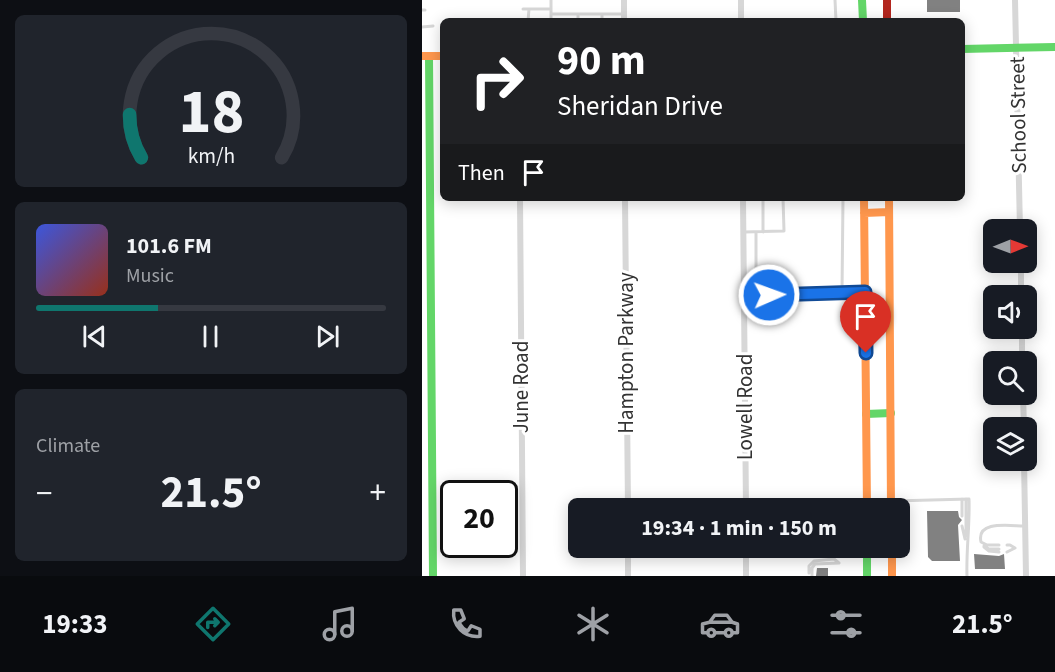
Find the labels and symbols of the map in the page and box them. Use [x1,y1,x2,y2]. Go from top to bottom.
street label: School Street [1002,56,1034,174]
north arrow [983,219,1037,273]
position arrow [737,263,801,327]
street label: Hampton Parkway [611,272,641,434]
pin [840,291,891,353]
street label: June Road [506,341,536,433]
street label: Lowell Road [730,354,760,460]
speed limit sign: 20 [440,480,518,558]

